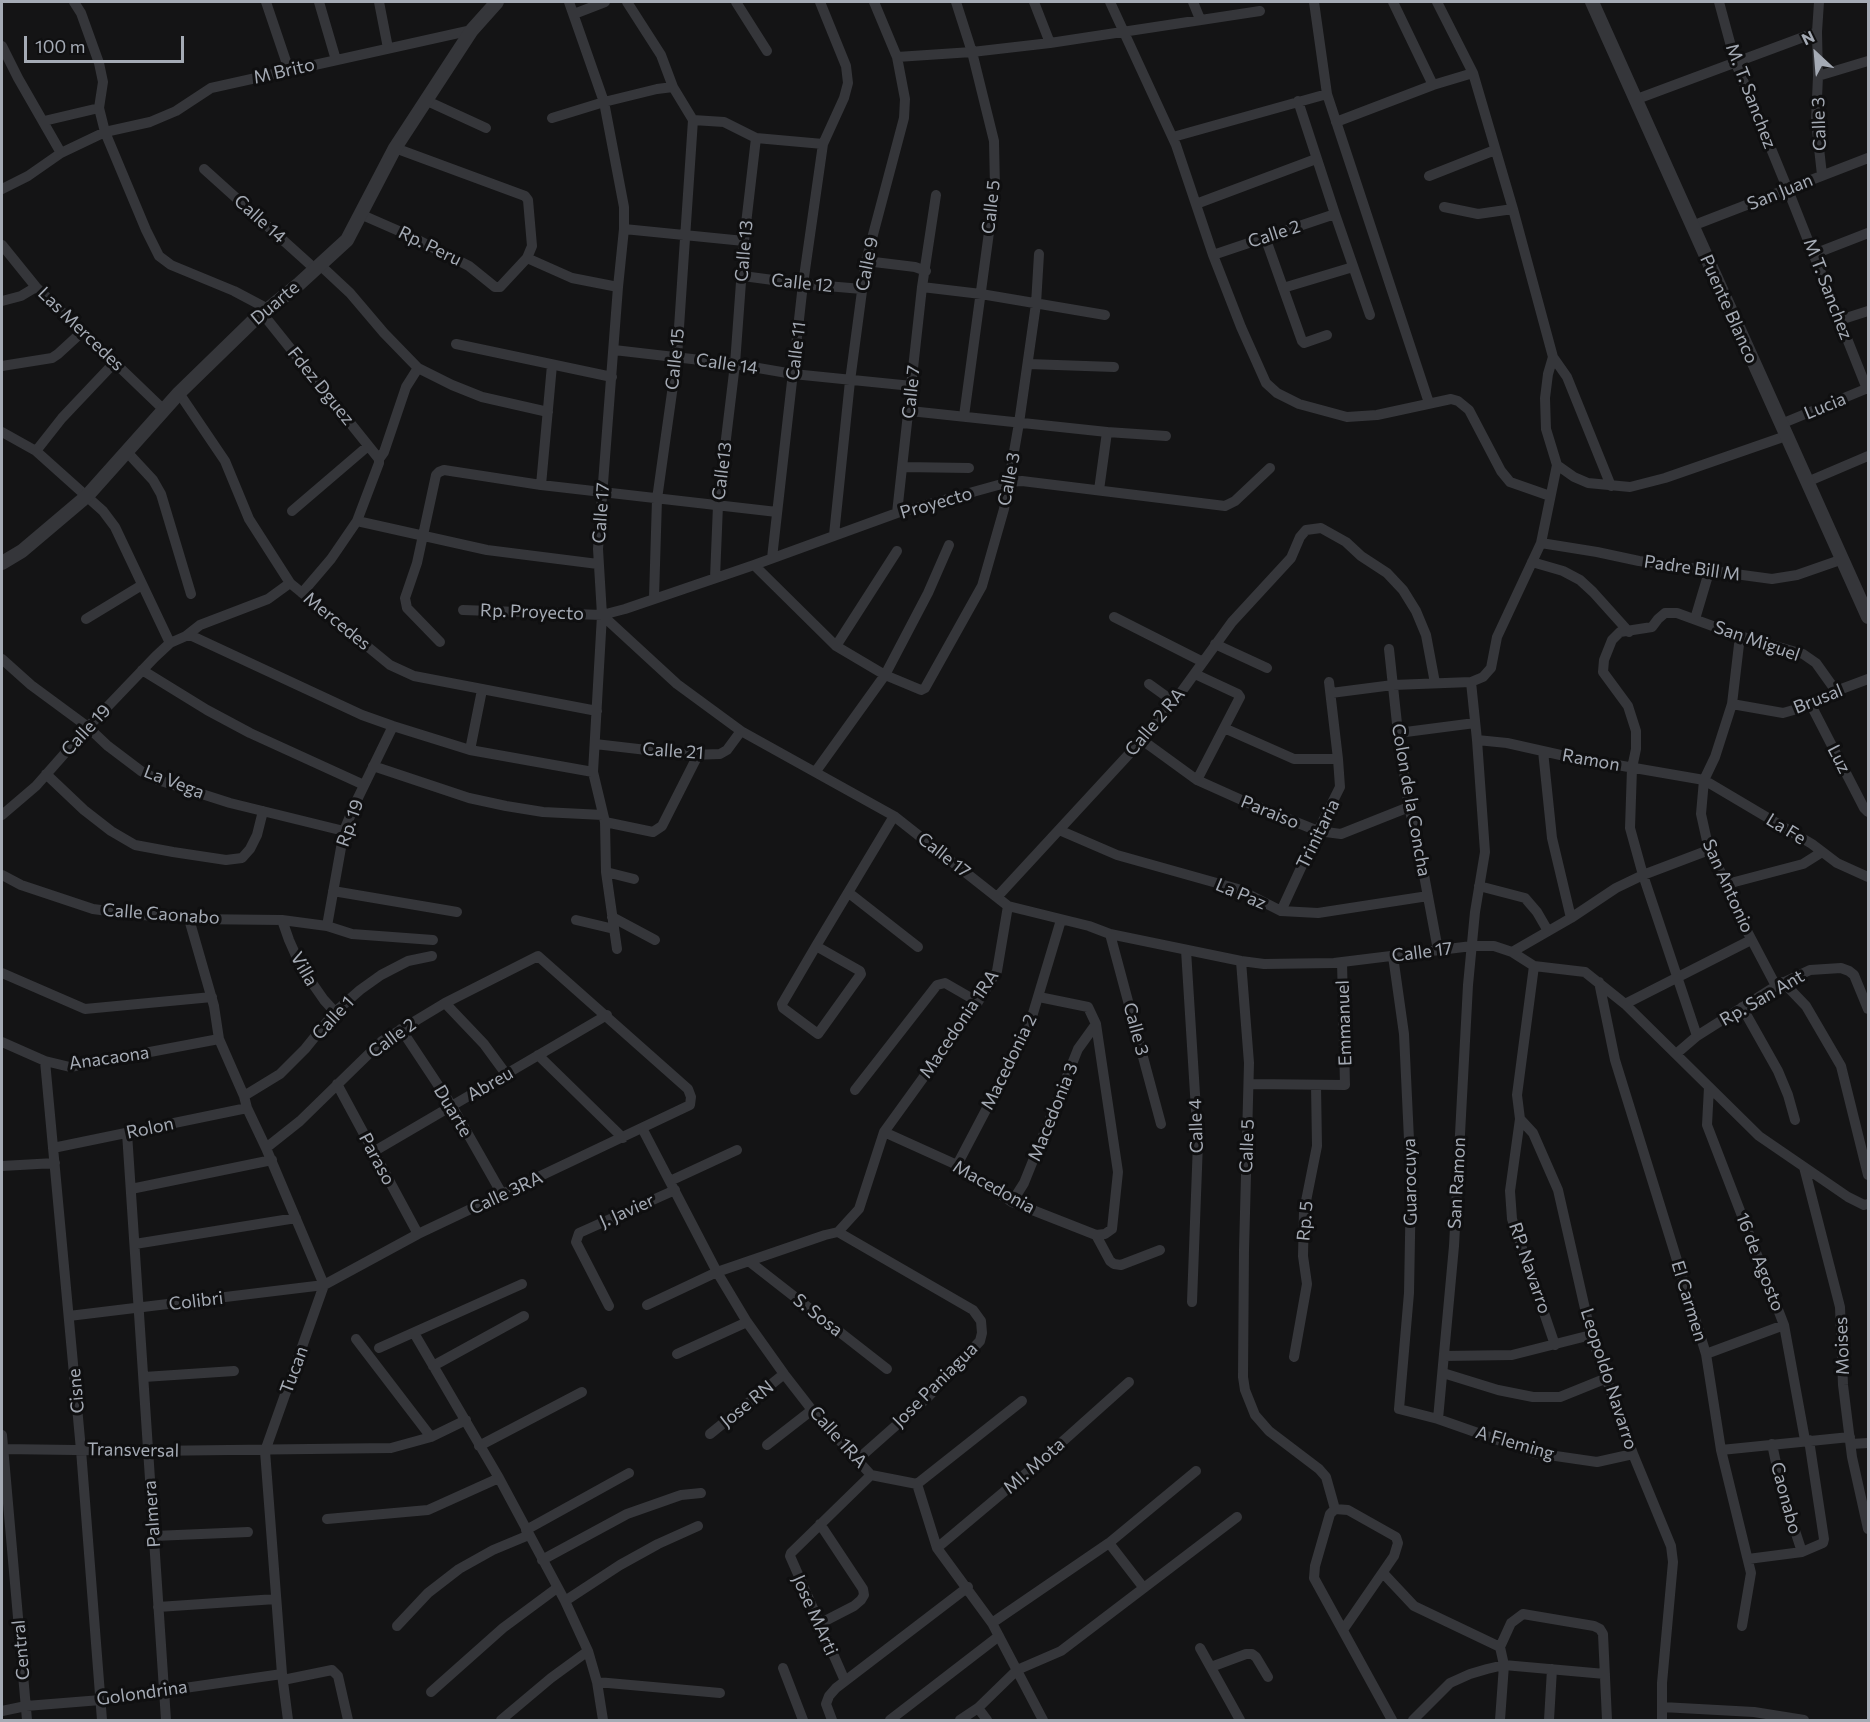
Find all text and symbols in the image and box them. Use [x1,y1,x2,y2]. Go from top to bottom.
scale bar [27,24,188,62]
north arrow [1786,24,1846,84]
text: N [1798,26,1817,49]
text: 100 m [35,35,85,57]
street label: M. T. Sanchez [1721,40,1781,152]
street label: M Brito [251,53,317,89]
street label: Calle 3 [1807,97,1831,151]
street label: San Juan [1744,169,1816,215]
street label: Calle 5 [977,179,1005,235]
street label: Calle 14 [230,190,290,248]
street label: Calle 2 [1245,215,1303,253]
street label: Calle 13 [731,219,757,283]
street label: Rp. Peru [395,221,465,271]
street label: Calle 9 [851,235,883,293]
street label: M T. Sanchez [1799,235,1857,343]
street label: Puente Blanco [1695,251,1763,367]
street label: Calle 12 [770,269,834,297]
street label: Duarte [246,277,304,329]
street label: Las Mercedes [33,283,129,375]
street label: Calle 11 [782,320,810,382]
street label: Calle 15 [661,327,689,391]
street label: Fdez Dguez [283,343,359,429]
street label: Calle 14 [695,349,759,379]
street label: Calle 7 [897,364,925,420]
street label: Lucia [1801,388,1849,424]
street label: Calle13 [708,441,736,501]
street label: Calle 3 [993,450,1025,508]
street label: Calle 17 [588,482,614,544]
street label: Proyecto [897,482,975,524]
street label: Padre Bill M [1642,551,1742,585]
street label: Mercedes [299,587,375,655]
street label: Rp. Proyecto [480,599,584,625]
street label: San Miguel [1711,616,1803,666]
street label: Brusal [1790,679,1846,719]
street label: Calle 2 RA [1120,684,1190,760]
street label: Calle 19 [57,700,115,760]
street label: Colon de la Concha [1387,722,1435,878]
street label: Calle 21 [642,738,704,764]
street label: Luz [1823,741,1855,777]
street label: Ramon [1560,744,1622,776]
street label: La Vega [141,761,207,803]
street label: Paraiso [1238,791,1302,833]
street label: Trinitaria [1292,796,1344,872]
street label: Rp. 19 [332,797,368,849]
street label: La Fe [1762,809,1810,849]
street label: Calle 17 [913,828,975,882]
street label: San Antonio [1698,836,1758,936]
street label: La Paz [1212,874,1270,914]
street label: Calle Caonabo [102,899,220,929]
street label: Calle 17 [1390,938,1454,966]
street label: Villa [286,948,322,990]
street label: Rp. San Ant [1716,965,1808,1031]
street label: Macedonia 1RA [915,966,1003,1082]
street label: Emmanuel [1332,980,1356,1066]
street label: Calle 1 [308,992,358,1044]
street label: Calle 3 [1119,1000,1153,1058]
street label: Macedonia 2 [977,1011,1041,1113]
street label: Calle 2 [364,1013,420,1063]
street label: Anacaona [67,1042,151,1074]
street label: Macedonia 3 [1023,1060,1083,1164]
street label: Abreu [463,1062,517,1106]
street label: Duarte [429,1081,477,1141]
street label: Calle 4 [1184,1098,1208,1154]
street label: Rolon [124,1112,176,1144]
street label: Calle 5 [1235,1119,1259,1173]
street label: Paraso [354,1129,400,1189]
street label: San Ramon [1444,1137,1470,1229]
street label: Guarocuya [1398,1138,1422,1226]
street label: Macedonia [949,1156,1039,1218]
street label: Calle 3RA [466,1167,546,1219]
street label: J. Javier [596,1189,658,1233]
street label: Rp. 5 [1292,1200,1318,1242]
street label: 16 de Agosto [1731,1210,1789,1314]
street label: RP. Navarro [1504,1219,1556,1317]
street label: El Carmen [1667,1258,1711,1344]
street label: Colibri [168,1287,224,1315]
street label: S. Sosa [789,1289,847,1341]
street label: Leopoldo Navarro [1576,1306,1642,1452]
street label: Moises [1830,1316,1854,1376]
street label: Jose Paniagua [888,1338,982,1432]
street label: Tucan [276,1343,312,1397]
street label: Cisne [63,1368,89,1414]
street label: Jose RN [716,1376,778,1432]
street label: Calle 1RA [805,1402,871,1472]
street label: A Fleming [1473,1422,1557,1464]
street label: Ml. Mota [999,1434,1069,1498]
street label: Transversal [87,1438,179,1462]
street label: Caonabo [1766,1460,1806,1536]
street label: Palmera [139,1480,165,1548]
street label: Jose MArti [788,1571,842,1659]
street label: Central [8,1619,34,1681]
street label: Golondrina [95,1676,189,1710]

